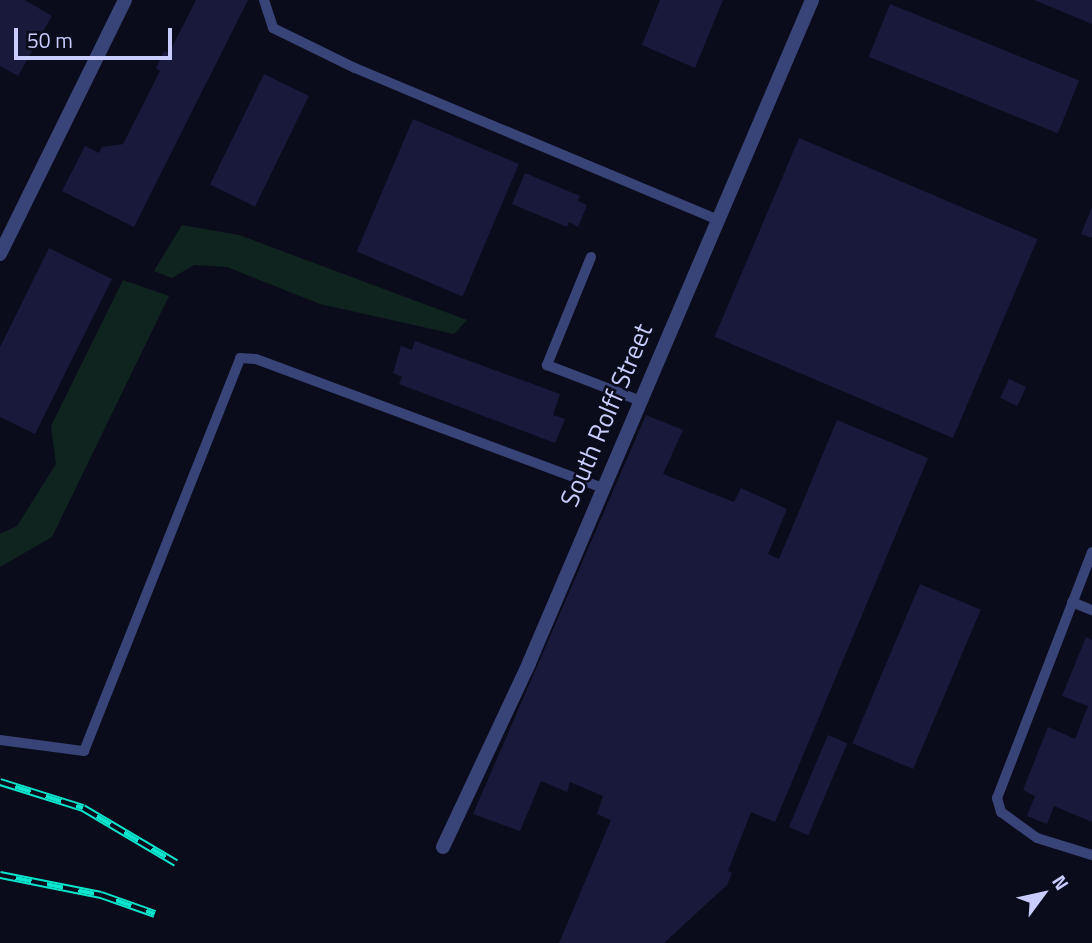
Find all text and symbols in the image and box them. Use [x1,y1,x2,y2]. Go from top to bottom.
scale bar [18,14,175,58]
text: 50 m [27,24,73,56]
street label: South Rolff Street [553,319,659,511]
north arrow [1008,859,1078,929]
text: N [1045,869,1077,896]

